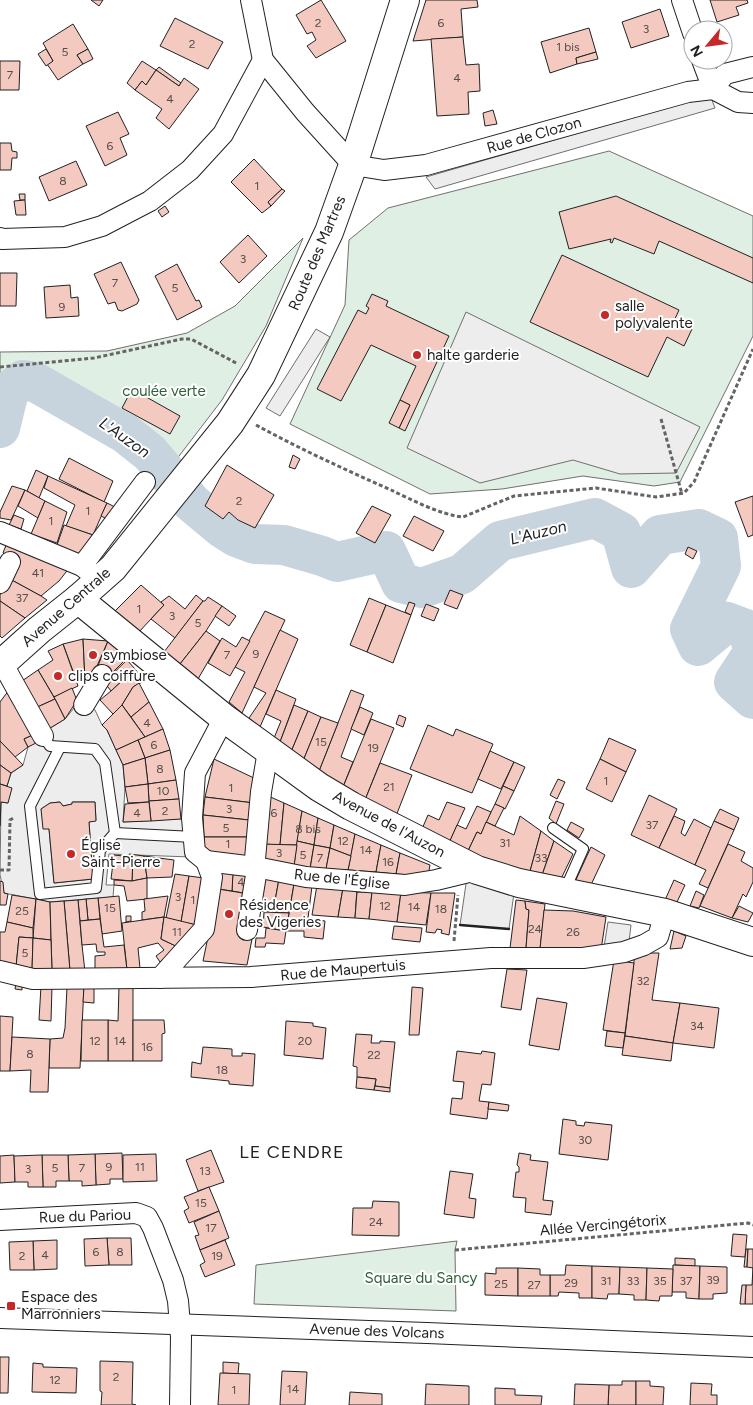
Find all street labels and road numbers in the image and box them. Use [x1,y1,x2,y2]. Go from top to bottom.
street label: Rue de Clozon [485,113,583,157]
street label: Route des Martres [285,193,349,313]
street label: Avenue Centrale [18,564,114,650]
street label: Avenue de l'Auzon [330,787,448,861]
street label: Rue de l'Église [293,865,391,893]
street label: Rue de Maupertuis [280,956,406,984]
street label: Rue du Pariou [39,1205,131,1227]
street label: Allée Vercingétorix [539,1211,667,1239]
street label: Avenue des Volcans [309,1320,445,1342]

